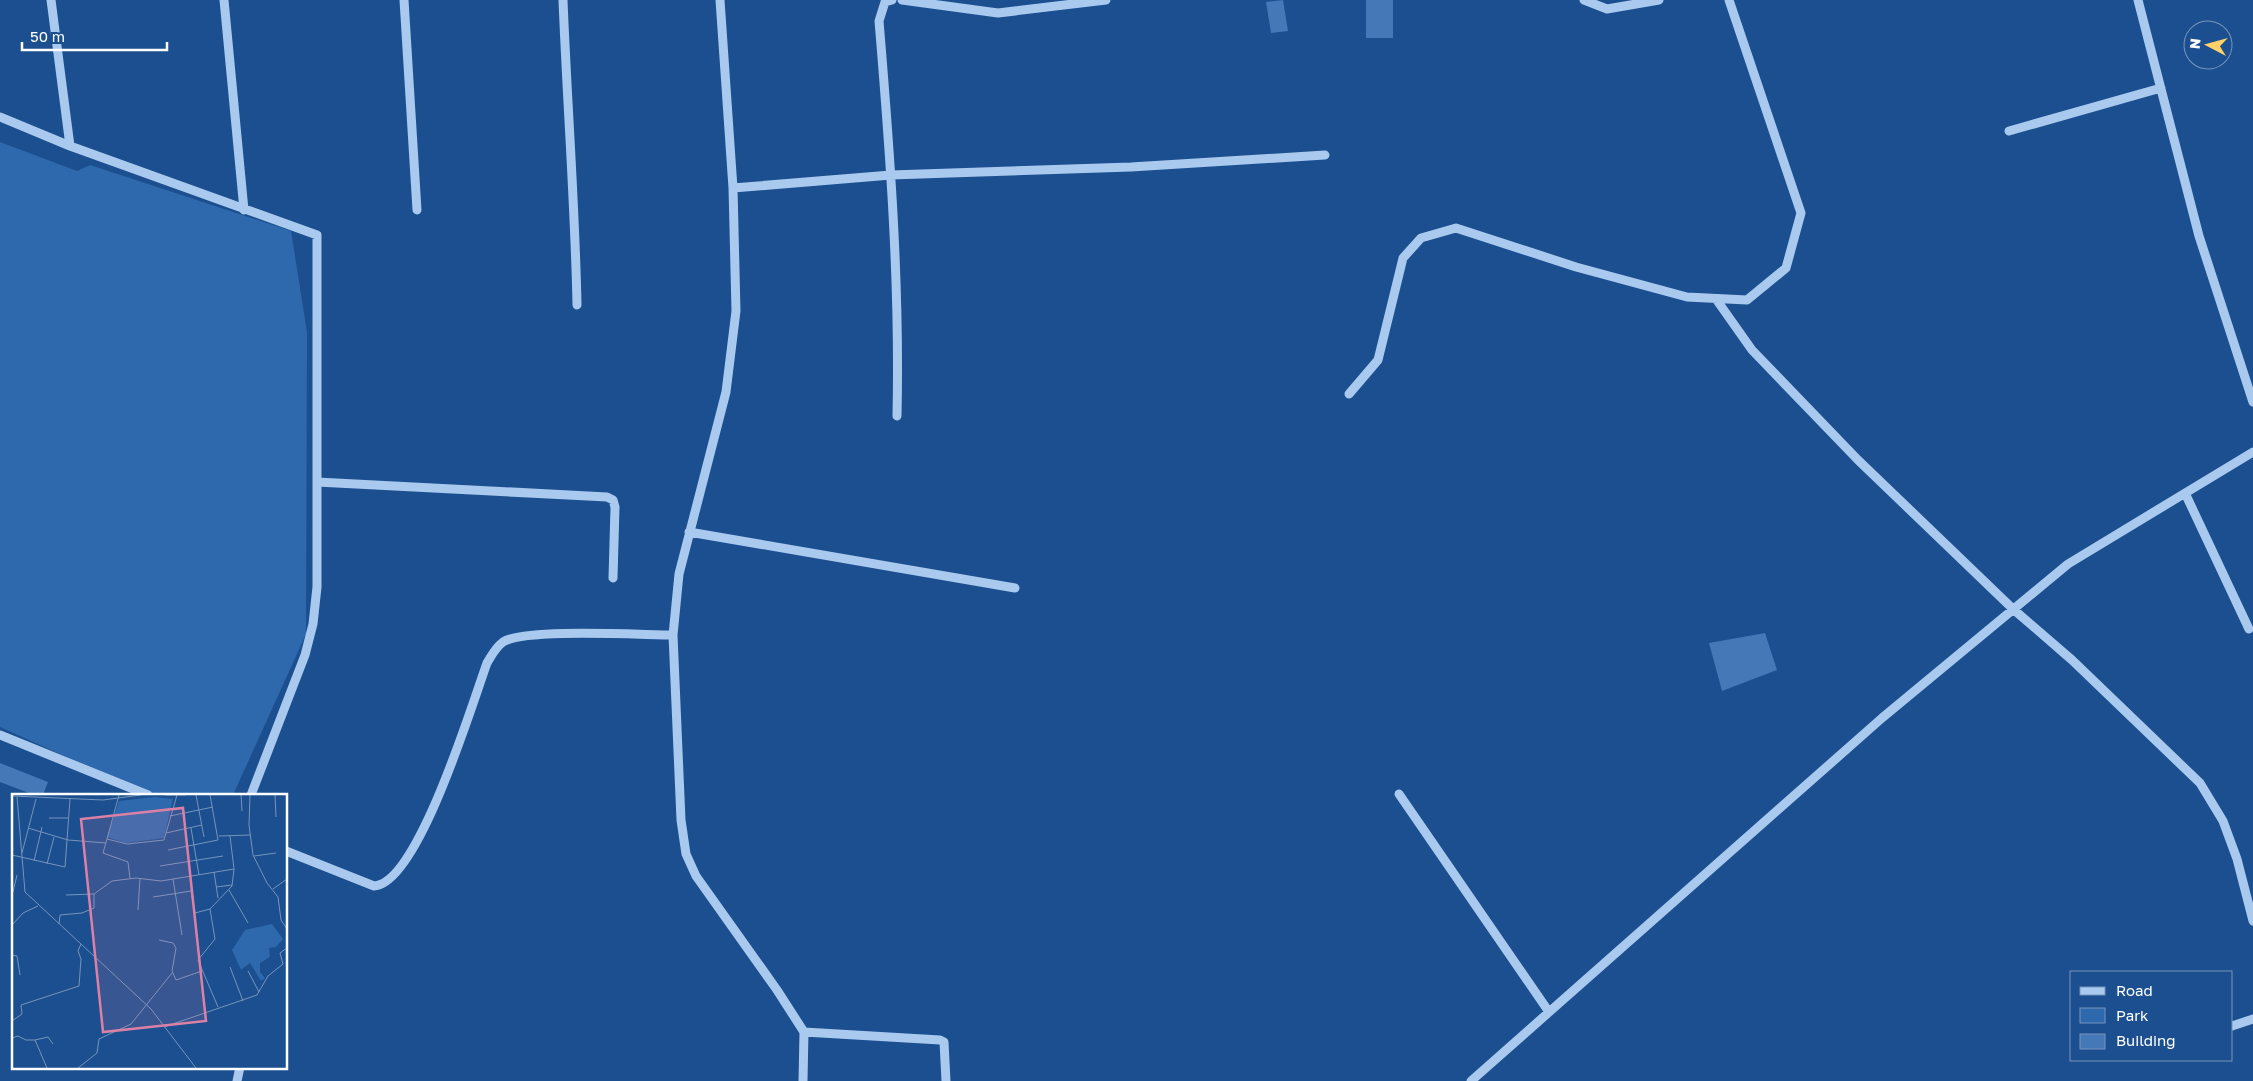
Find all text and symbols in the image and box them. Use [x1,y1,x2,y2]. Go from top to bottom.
scale bar [22,20,168,52]
north arrow [2183,20,2233,70]
text: 50 m [30,27,65,45]
text: N [2186,37,2204,50]
inset map [12,794,288,1068]
legend [2070,971,2233,1061]
text: Road [2116,981,2153,999]
text: Park [2116,1006,2149,1024]
text: Building [2116,1031,2176,1049]

